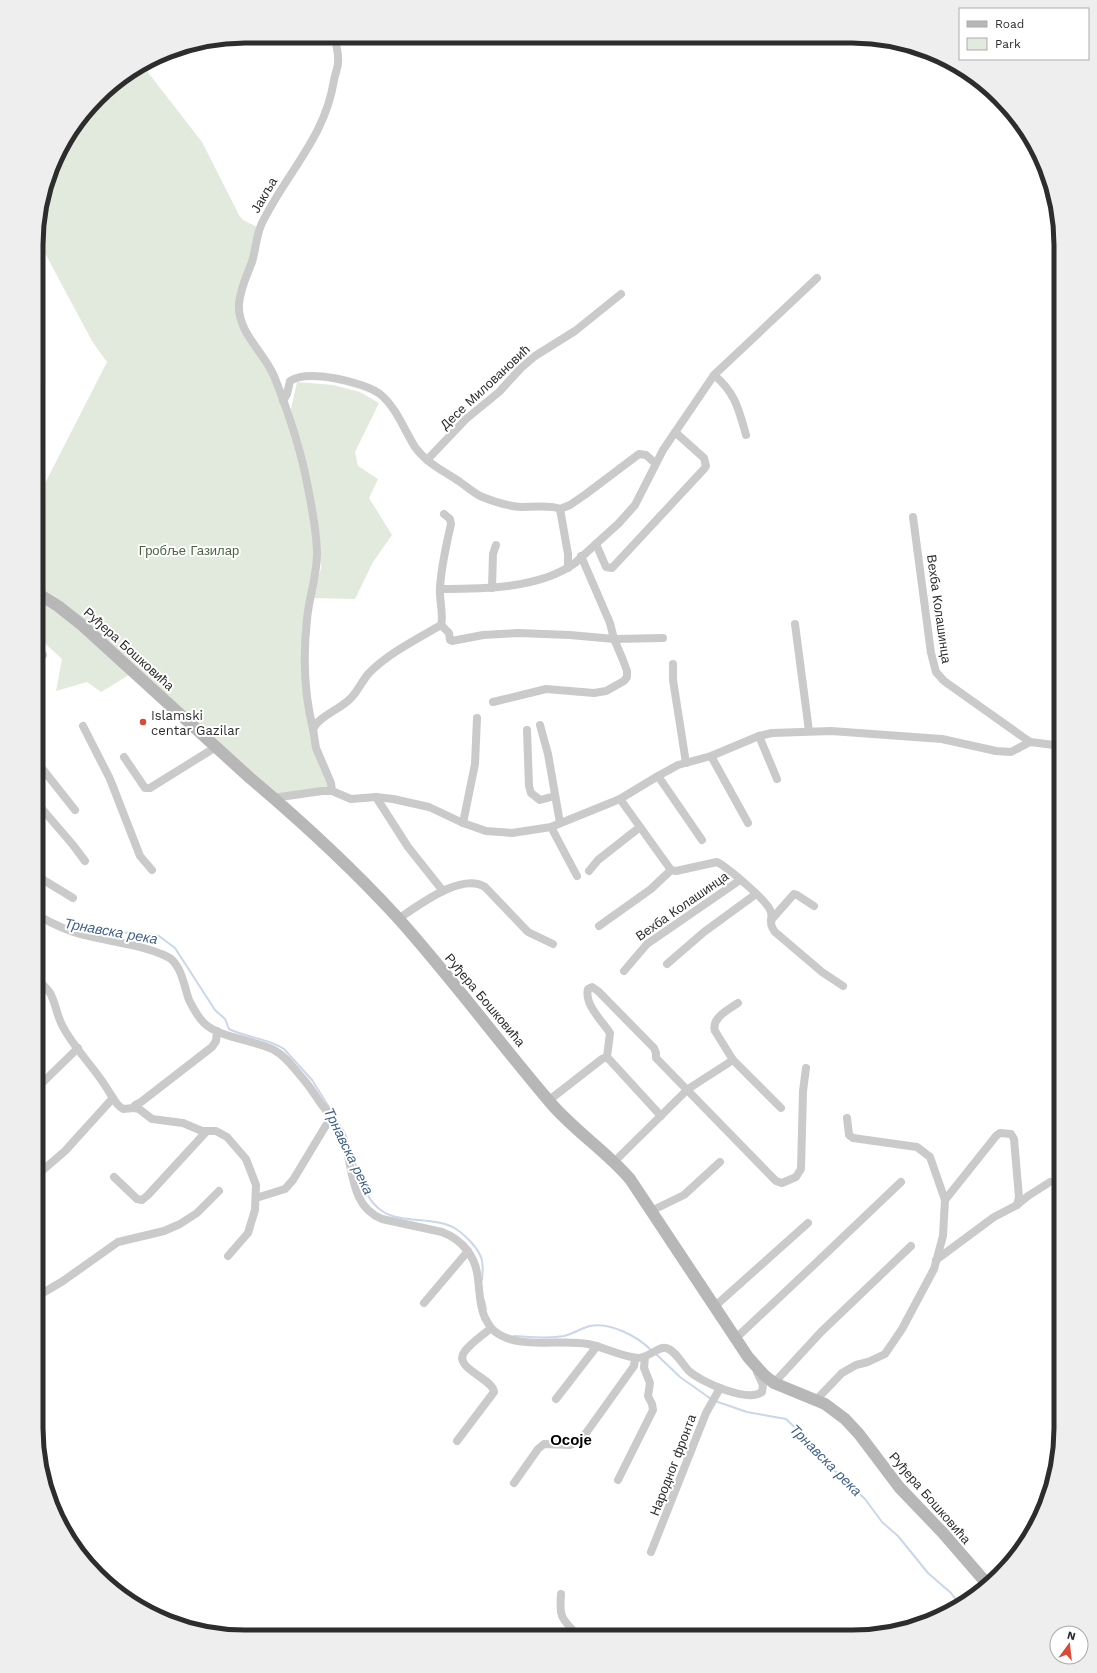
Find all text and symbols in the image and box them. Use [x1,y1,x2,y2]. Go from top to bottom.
legend [959,8,1089,60]
text: Road [995,17,1024,31]
text: Park [995,37,1021,51]
street label: Јакља [248,174,280,215]
street label: Десе Миловановић [437,342,533,432]
park label: Гробље Газилар [139,543,239,558]
street label: Вехба Колашинца [924,554,954,665]
street label: Руђера Бошковића [81,604,178,694]
place label: Islamski centar Gazilar [151,708,240,738]
marker: Islamski centar Gazilar [138,717,148,727]
street label: Вехба Колашинца [633,868,732,944]
water label: Трнавска река [63,915,159,947]
street label: Руђера Бошковића [442,951,529,1050]
water label: Трнавска река [321,1105,377,1197]
street label: Народног фронта [647,1411,700,1518]
water label: Трнавска река [787,1421,865,1499]
district label: Осоје [550,1431,592,1449]
street label: Руђера Бошковића [886,1449,974,1547]
north arrow [1049,1625,1089,1665]
text: N [1066,1628,1077,1643]

